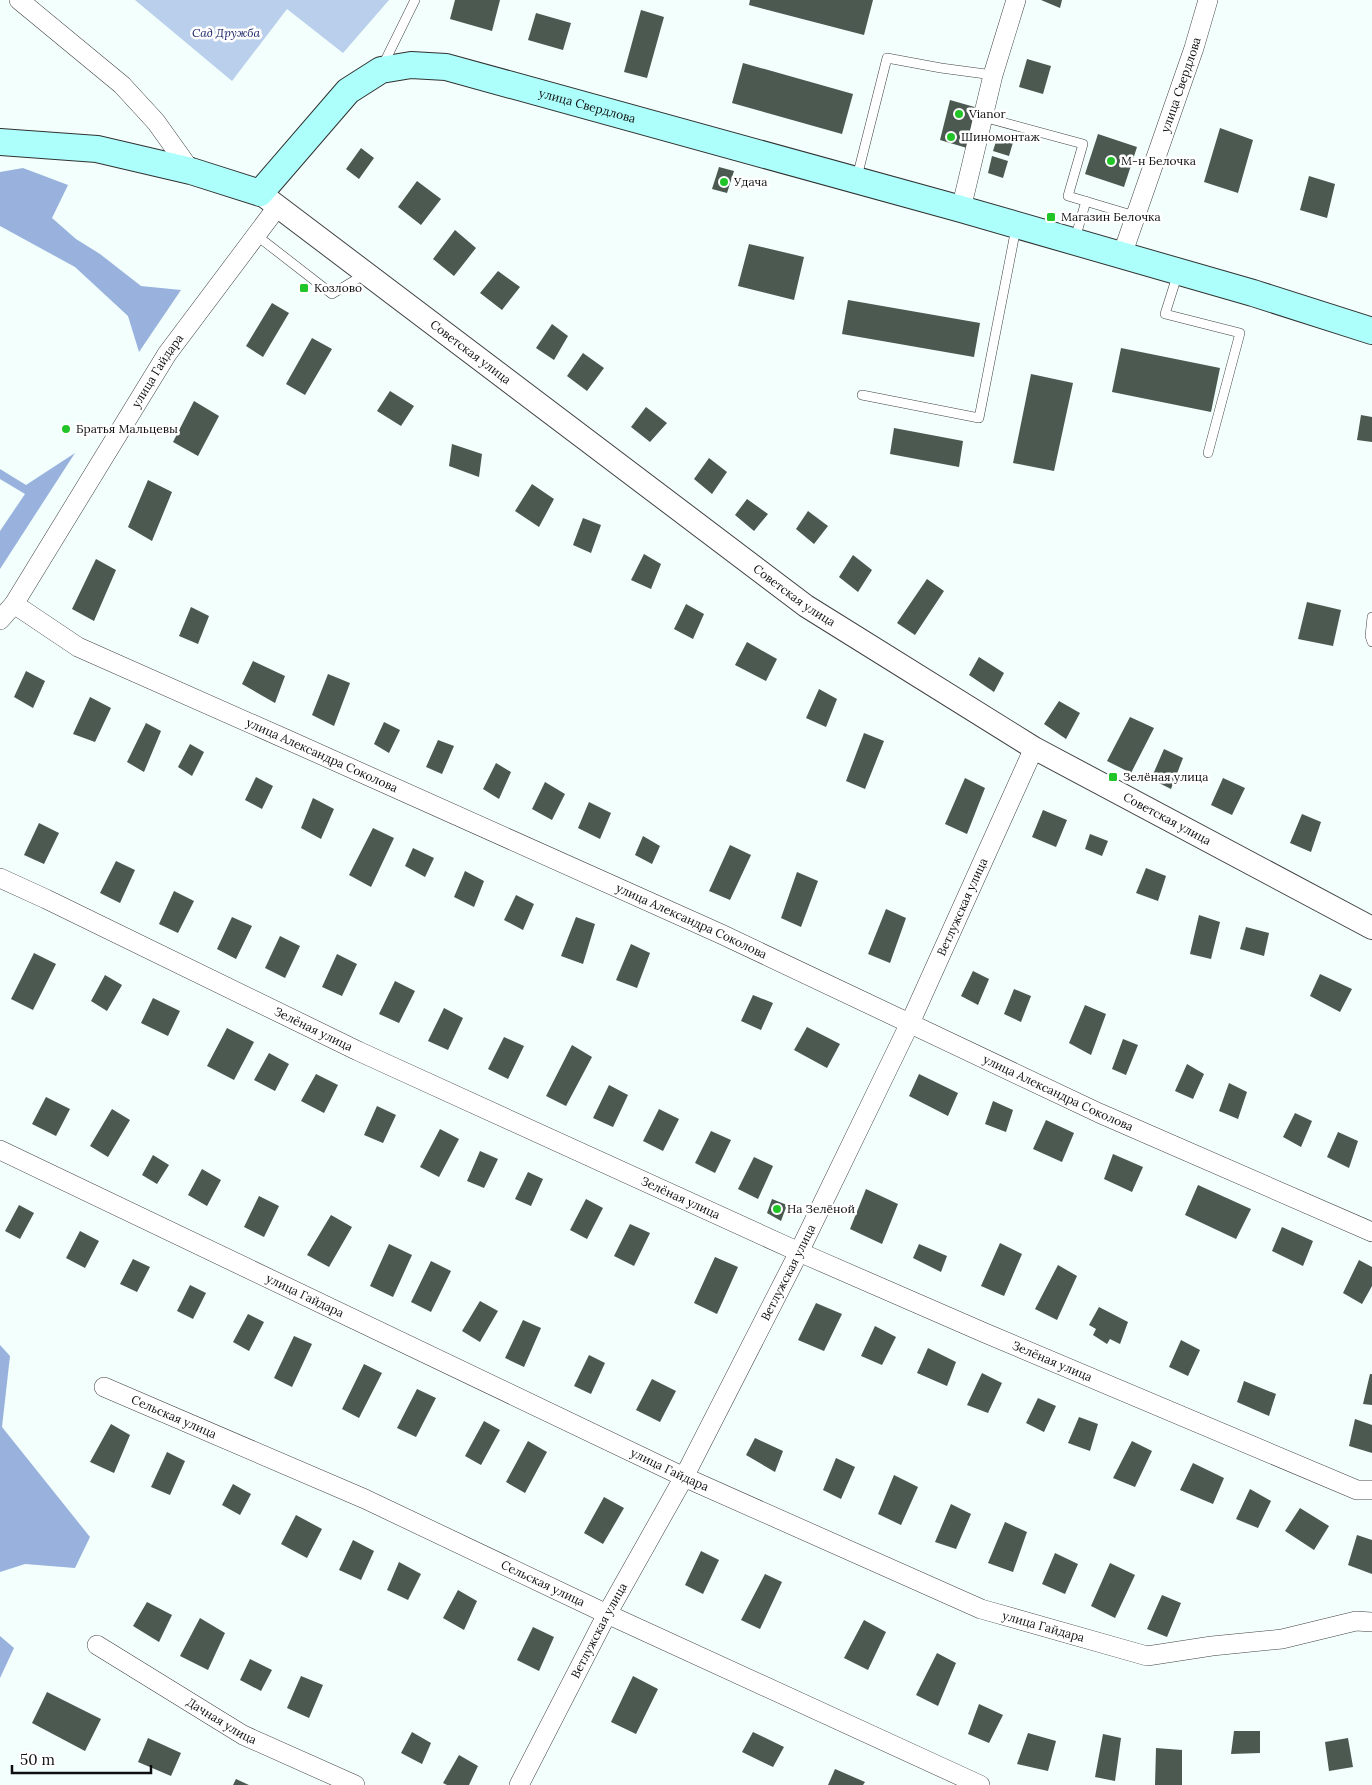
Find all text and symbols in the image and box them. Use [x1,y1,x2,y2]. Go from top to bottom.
park label: Сад Дружба [192,25,260,40]
street label: улица Свердлова [1157,35,1204,134]
street label: улица Свердлова [537,85,637,126]
place label: Vianor [968,106,1007,121]
marker: Vianor [953,108,965,120]
place label: Шиномонтаж [961,129,1040,144]
marker: Шиномонтаж [945,131,957,143]
place label: М-н Белочка [1121,153,1196,168]
marker: М-н Белочка [1105,155,1117,167]
place label: Удача [733,174,768,189]
marker: Удача [718,176,730,188]
place label: Магазин Белочка [1061,209,1161,224]
marker: Магазин Белочка [1045,211,1057,223]
place label: Козлово [314,280,362,295]
marker: Козлово [298,282,310,294]
street label: Советская улица [427,316,514,387]
street label: улица Гайдара [128,331,186,410]
place label: Братья Мальцевы [76,421,178,436]
marker: Братья Мальцевы [60,423,72,435]
street label: Советская улица [750,561,838,629]
street label: улица Александра Соколова [244,714,400,795]
place label: Зелёная улица [1123,769,1208,784]
marker: Зелёная улица [1107,771,1119,783]
street label: Советская улица [1121,789,1214,848]
street label: Ветлужская улица [933,855,991,958]
street label: улица Александра Соколова [614,880,770,962]
street label: Зелёная улица [272,1003,355,1054]
street label: улица Александра Соколова [981,1051,1136,1134]
street label: Зелёная улица [639,1173,723,1222]
place label: На Зелёной [787,1201,855,1216]
marker: На Зелёной [771,1203,783,1215]
street label: Ветлужская улица [757,1222,818,1323]
street label: улица Гайдара [264,1270,347,1320]
street label: Зелёная улица [1010,1337,1095,1384]
street label: Сельская улица [129,1392,219,1441]
street label: улица Гайдара [628,1445,711,1494]
street label: Сельская улица [499,1557,588,1609]
street label: Ветлужская улица [567,1580,630,1681]
street label: улица Гайдара [1001,1607,1086,1645]
street label: Дачная улица [184,1694,259,1747]
scale bar [12,1742,151,1774]
text: 50 m [20,1750,55,1769]

